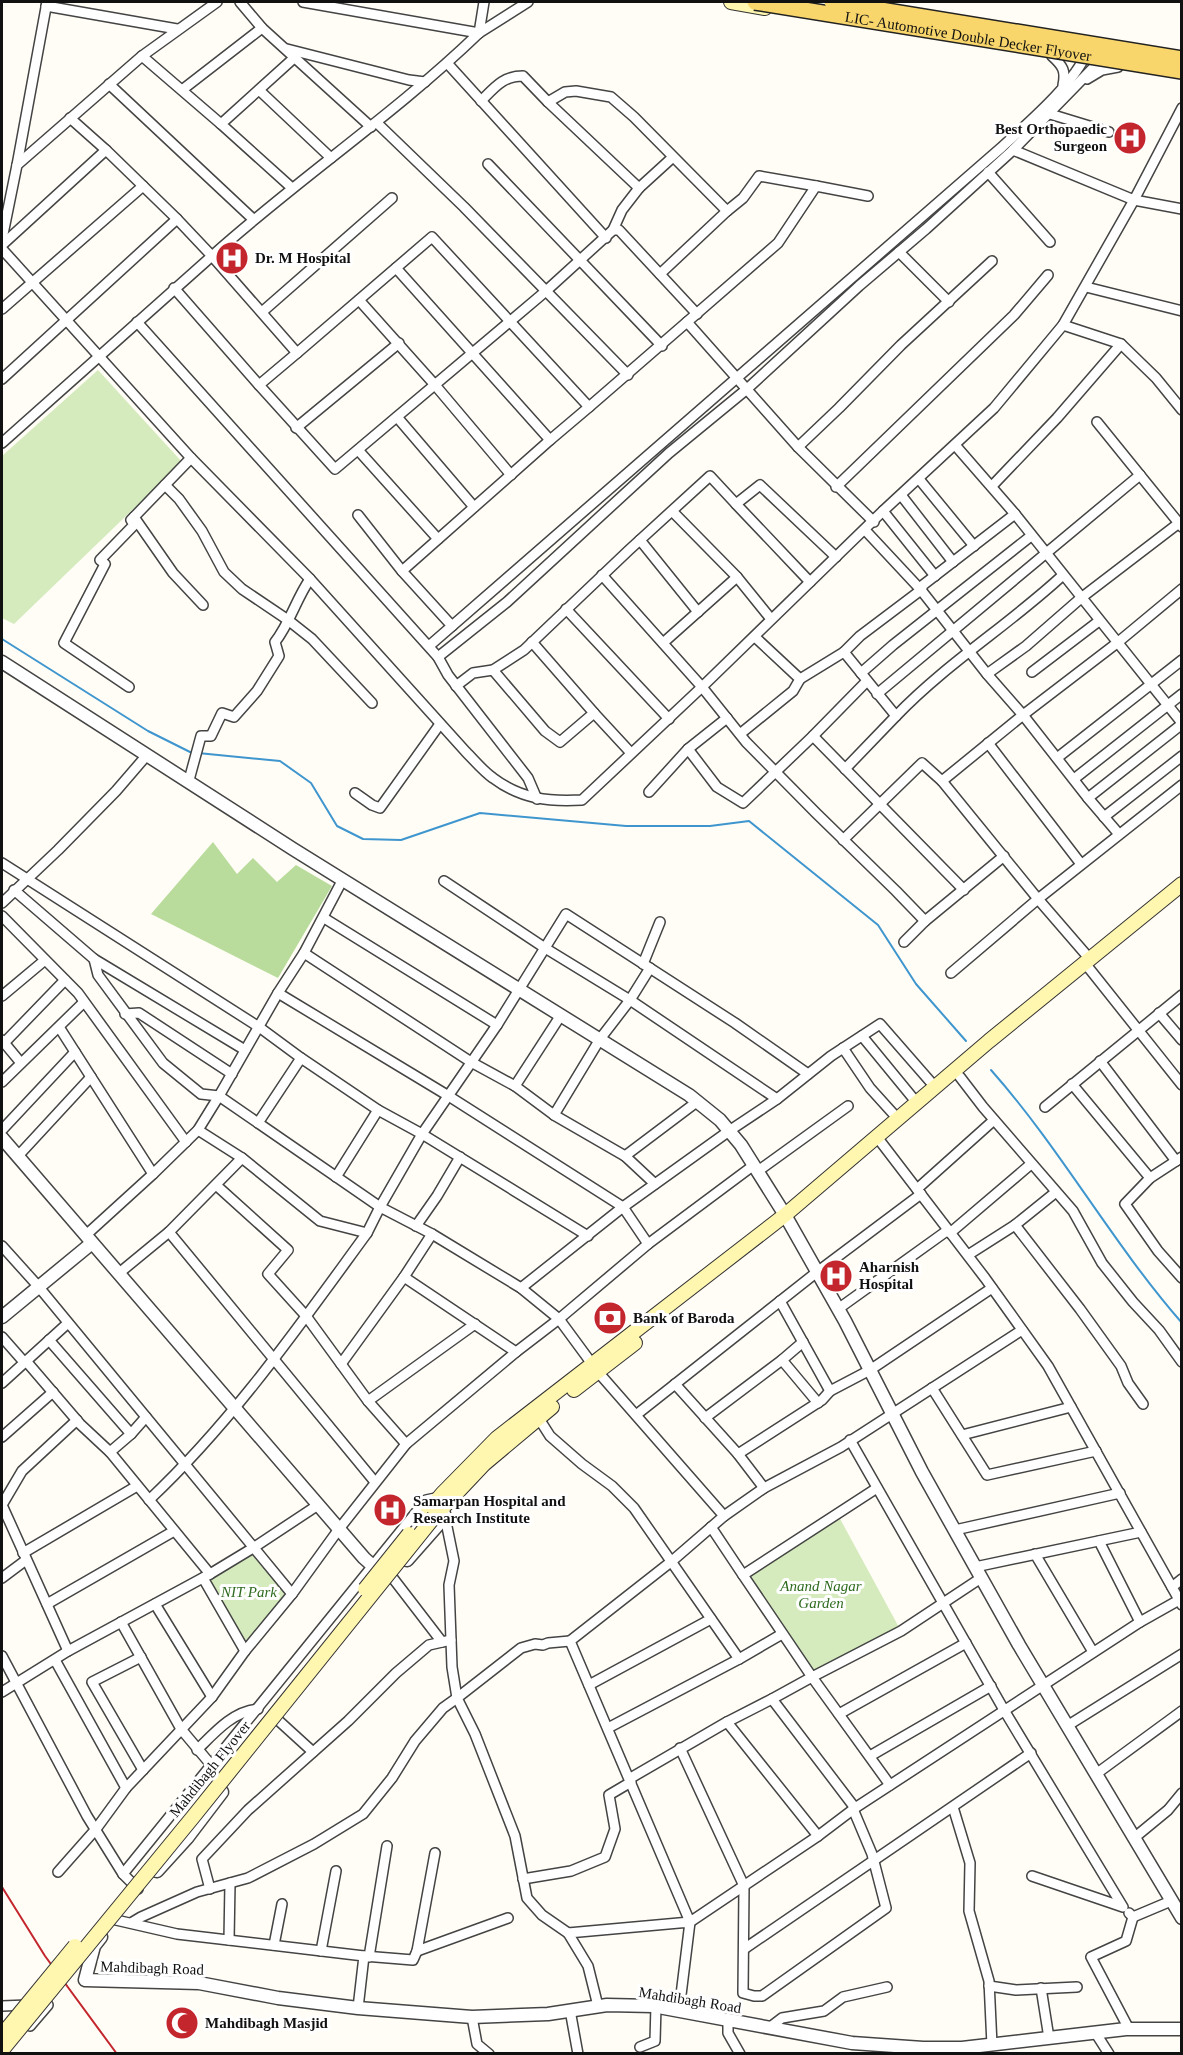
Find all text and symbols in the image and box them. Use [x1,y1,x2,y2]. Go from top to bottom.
street label: LIC- Automotive Double Decker Flyover [844,9,1093,64]
hospital icon: Best Orthopaedic Surgeon [1112,120,1148,156]
place label: Best Orthopaedic Surgeon [995,121,1108,154]
hospital icon: Dr. M Hospital [214,240,250,276]
place label: Dr. M Hospital [255,250,351,266]
hospital icon: Aharnish Hospital [818,1258,854,1294]
place label: Aharnish Hospital [859,1259,920,1292]
bank icon: Bank of Baroda [592,1300,628,1336]
place label: Bank of Baroda [633,1310,735,1326]
hospital icon: Samarpan Hospital and Research Institute [372,1492,408,1528]
place label: Samarpan Hospital and Research Institute [413,1493,566,1526]
park label: Anand Nagar Garden [779,1578,862,1611]
park label: NIT Park [220,1584,277,1600]
street label: Mahdibagh Flyover [166,1718,254,1820]
street label: Mahdibagh Road [100,1958,205,1978]
street label: Mahdibagh Road [638,1984,743,2016]
mosque icon: Mahdibagh Masjid [164,2005,200,2041]
place label: Mahdibagh Masjid [205,2015,329,2031]

